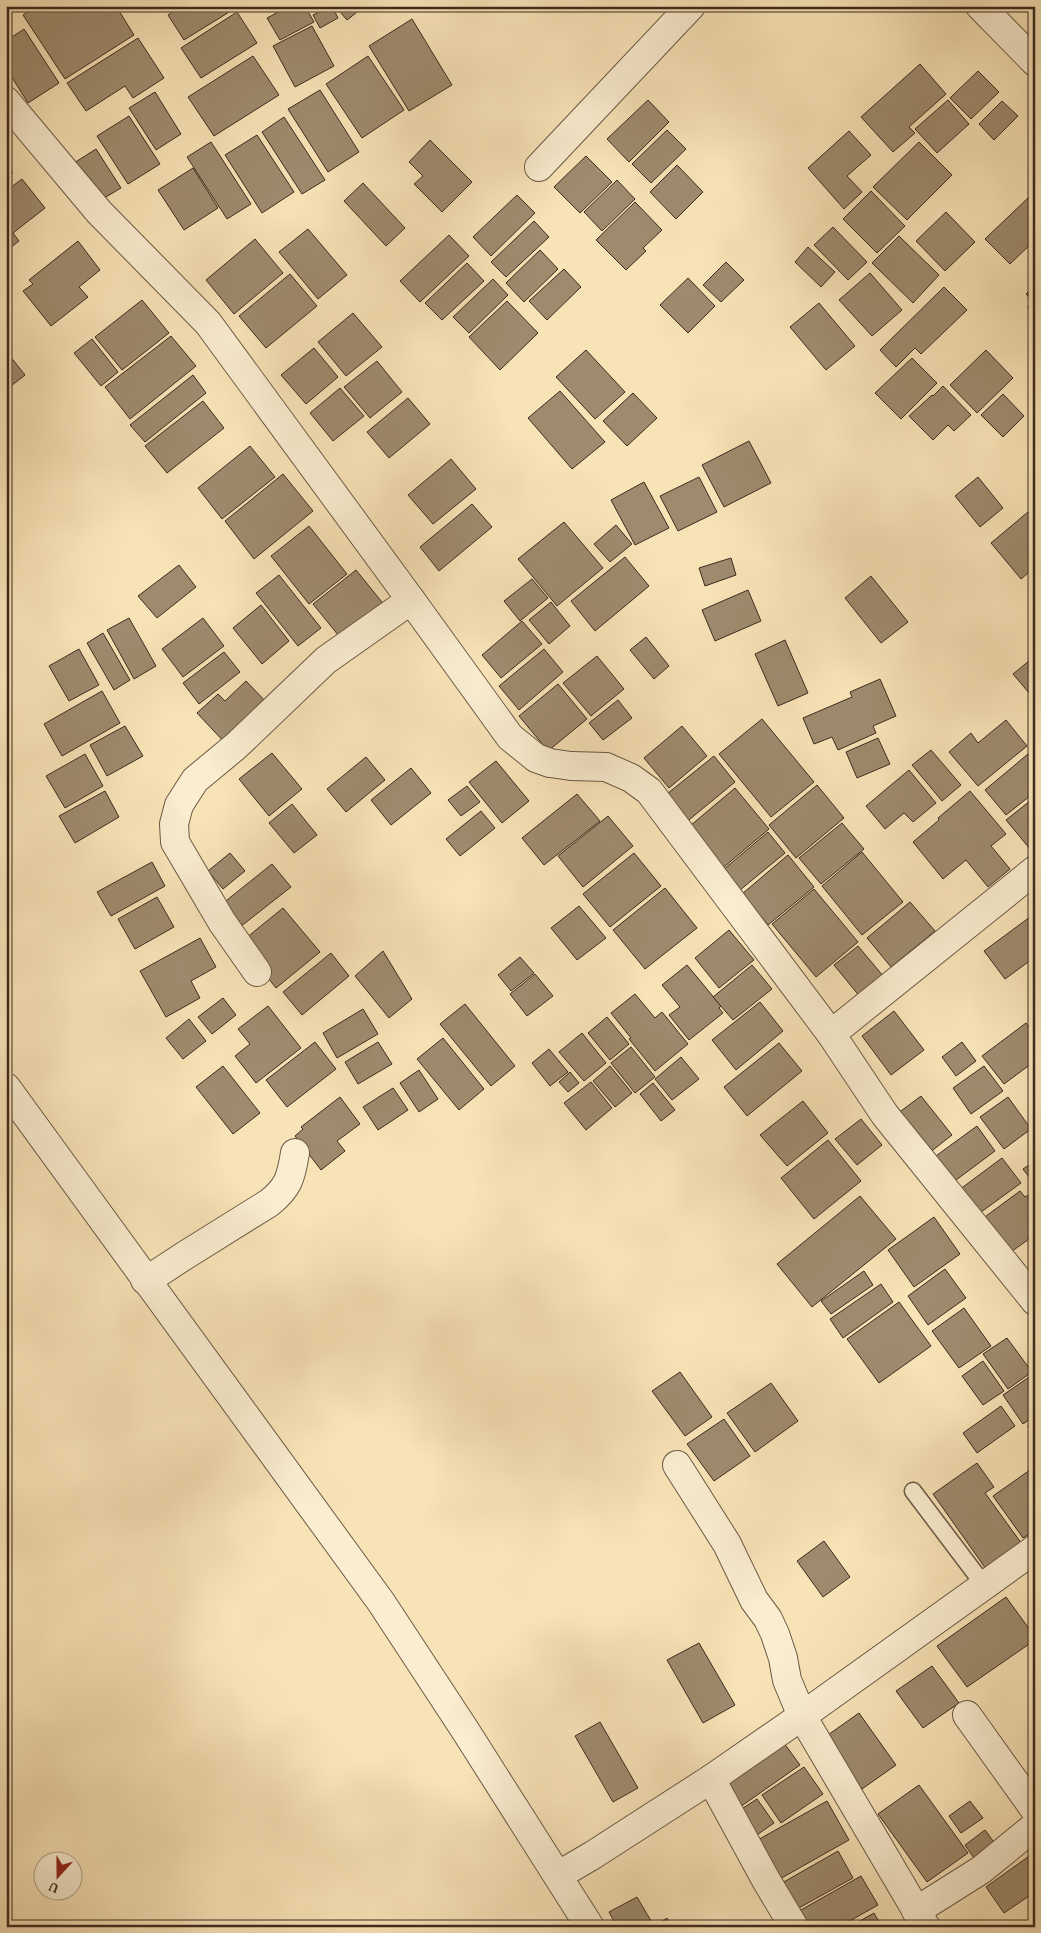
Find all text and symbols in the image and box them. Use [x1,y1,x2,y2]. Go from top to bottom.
north arrow [32,1850,82,1900]
text: U [45,1877,61,1899]

